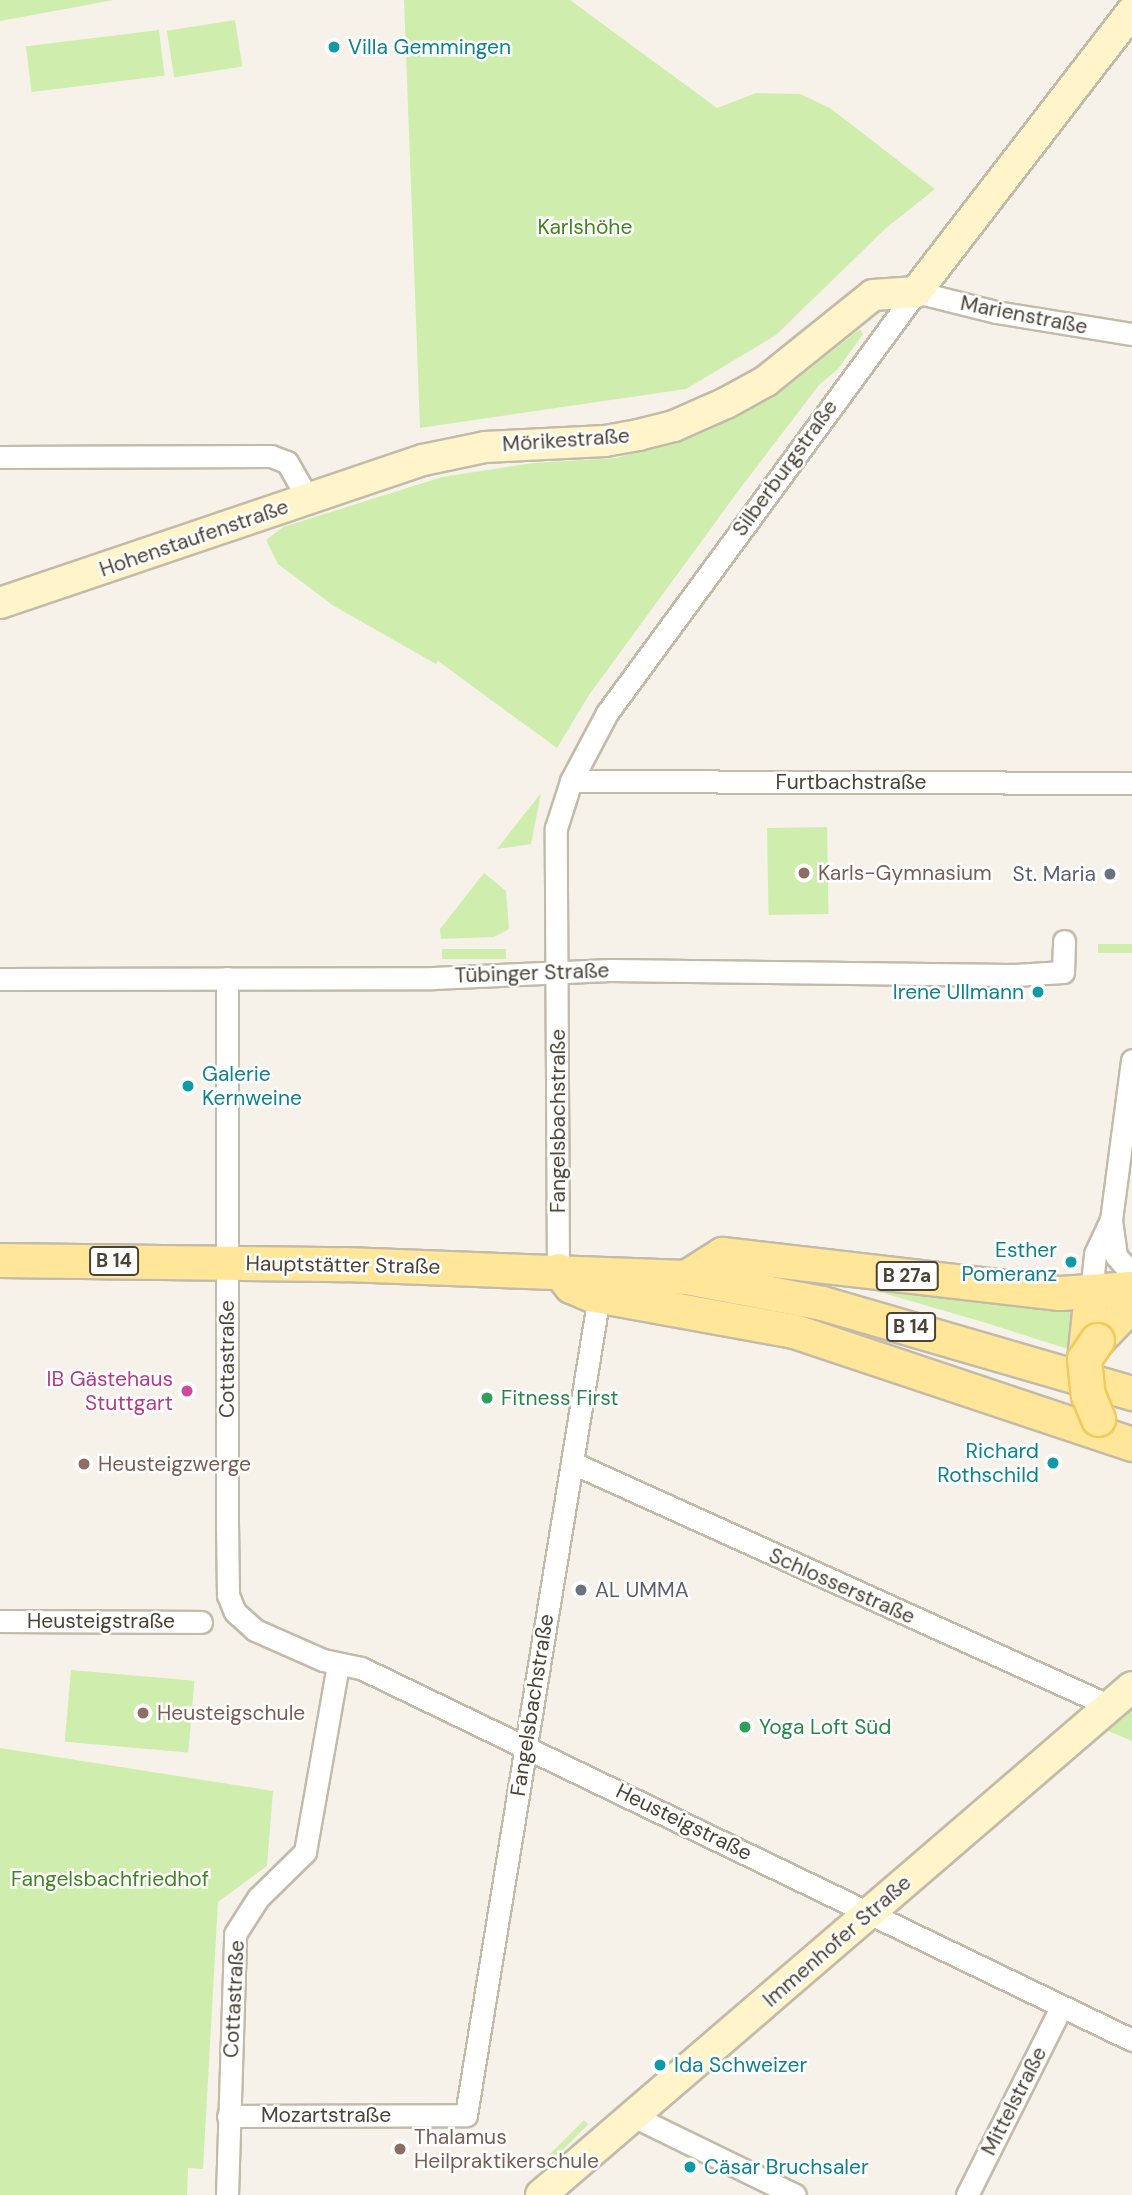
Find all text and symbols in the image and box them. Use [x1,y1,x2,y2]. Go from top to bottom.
place label: Villa Gemmingen [348,34,511,60]
marker: Villa Gemmingen [326,39,342,55]
park label: Karlshöhe [538,214,632,240]
street label: Marienstraße [958,290,1090,340]
street label: Silberburgstraße [727,395,843,541]
street label: Mörikestraße [501,423,631,457]
street label: Hohenstaufenstraße [96,494,292,582]
street label: Furtbachstraße [776,769,926,795]
place label: Karls-Gymnasium [818,860,992,886]
place label: St. Maria [1013,861,1096,887]
marker: Karls-Gymnasium [796,865,812,881]
marker: St. Maria [1102,866,1118,882]
street label: Tübinger Straße [454,958,610,988]
place label: Irene Ullmann [893,979,1024,1005]
marker: Irene Ullmann [1030,984,1046,1000]
street label: Fangelsbachstraße [545,1029,571,1213]
place label: Galerie Kernweine [202,1061,302,1111]
marker: Galerie Kernweine [180,1078,196,1094]
place label: Esther Pomeranz [961,1237,1057,1287]
road number: B 14 [88,1246,140,1276]
street label: Hauptstätter Straße [245,1251,441,1279]
marker: Esther Pomeranz [1063,1254,1079,1270]
road number: B 27a [876,1260,939,1292]
street label: Cottastraße [214,1300,240,1418]
road number: B 14 [885,1312,937,1343]
place label: IB Gästehaus Stuttgart [46,1366,173,1416]
marker: IB Gästehaus Stuttgart [179,1383,195,1399]
place label: Fitness First [501,1385,619,1411]
marker: Fitness First [479,1390,495,1406]
place label: Richard Rothschild [937,1438,1039,1488]
place label: Heusteigzwerge [98,1451,251,1477]
marker: Richard Rothschild [1045,1455,1061,1471]
marker: Heusteigzwerge [76,1456,92,1472]
street label: Schlosserstraße [765,1543,919,1629]
place label: AL UMMA [595,1577,689,1603]
marker: AL UMMA [573,1582,589,1598]
street label: Heusteigstraße [27,1608,175,1634]
street label: Fangelsbachstraße [505,1612,559,1798]
place label: Heusteigschule [157,1700,305,1726]
marker: Heusteigschule [135,1705,151,1721]
place label: Yoga Loft Süd [759,1714,892,1740]
marker: Yoga Loft Süd [737,1719,753,1735]
street label: Heusteigstraße [612,1778,756,1866]
park label: Fangelsbachfriedhof [11,1866,209,1892]
street label: Immenhofer Straße [758,1870,916,2012]
street label: Cottastraße [218,1939,250,2059]
street label: Mittelstraße [976,2042,1052,2160]
place label: Ida Schweizer [674,2052,807,2078]
marker: Ida Schweizer [652,2057,668,2073]
street label: Mozartstraße [261,2102,391,2128]
place label: Thalamus Heilpraktikerschule [414,2124,599,2174]
marker: Thalamus Heilpraktikerschule [392,2141,408,2157]
place label: Cäsar Bruchsaler [704,2154,869,2180]
marker: Cäsar Bruchsaler [682,2159,698,2175]

